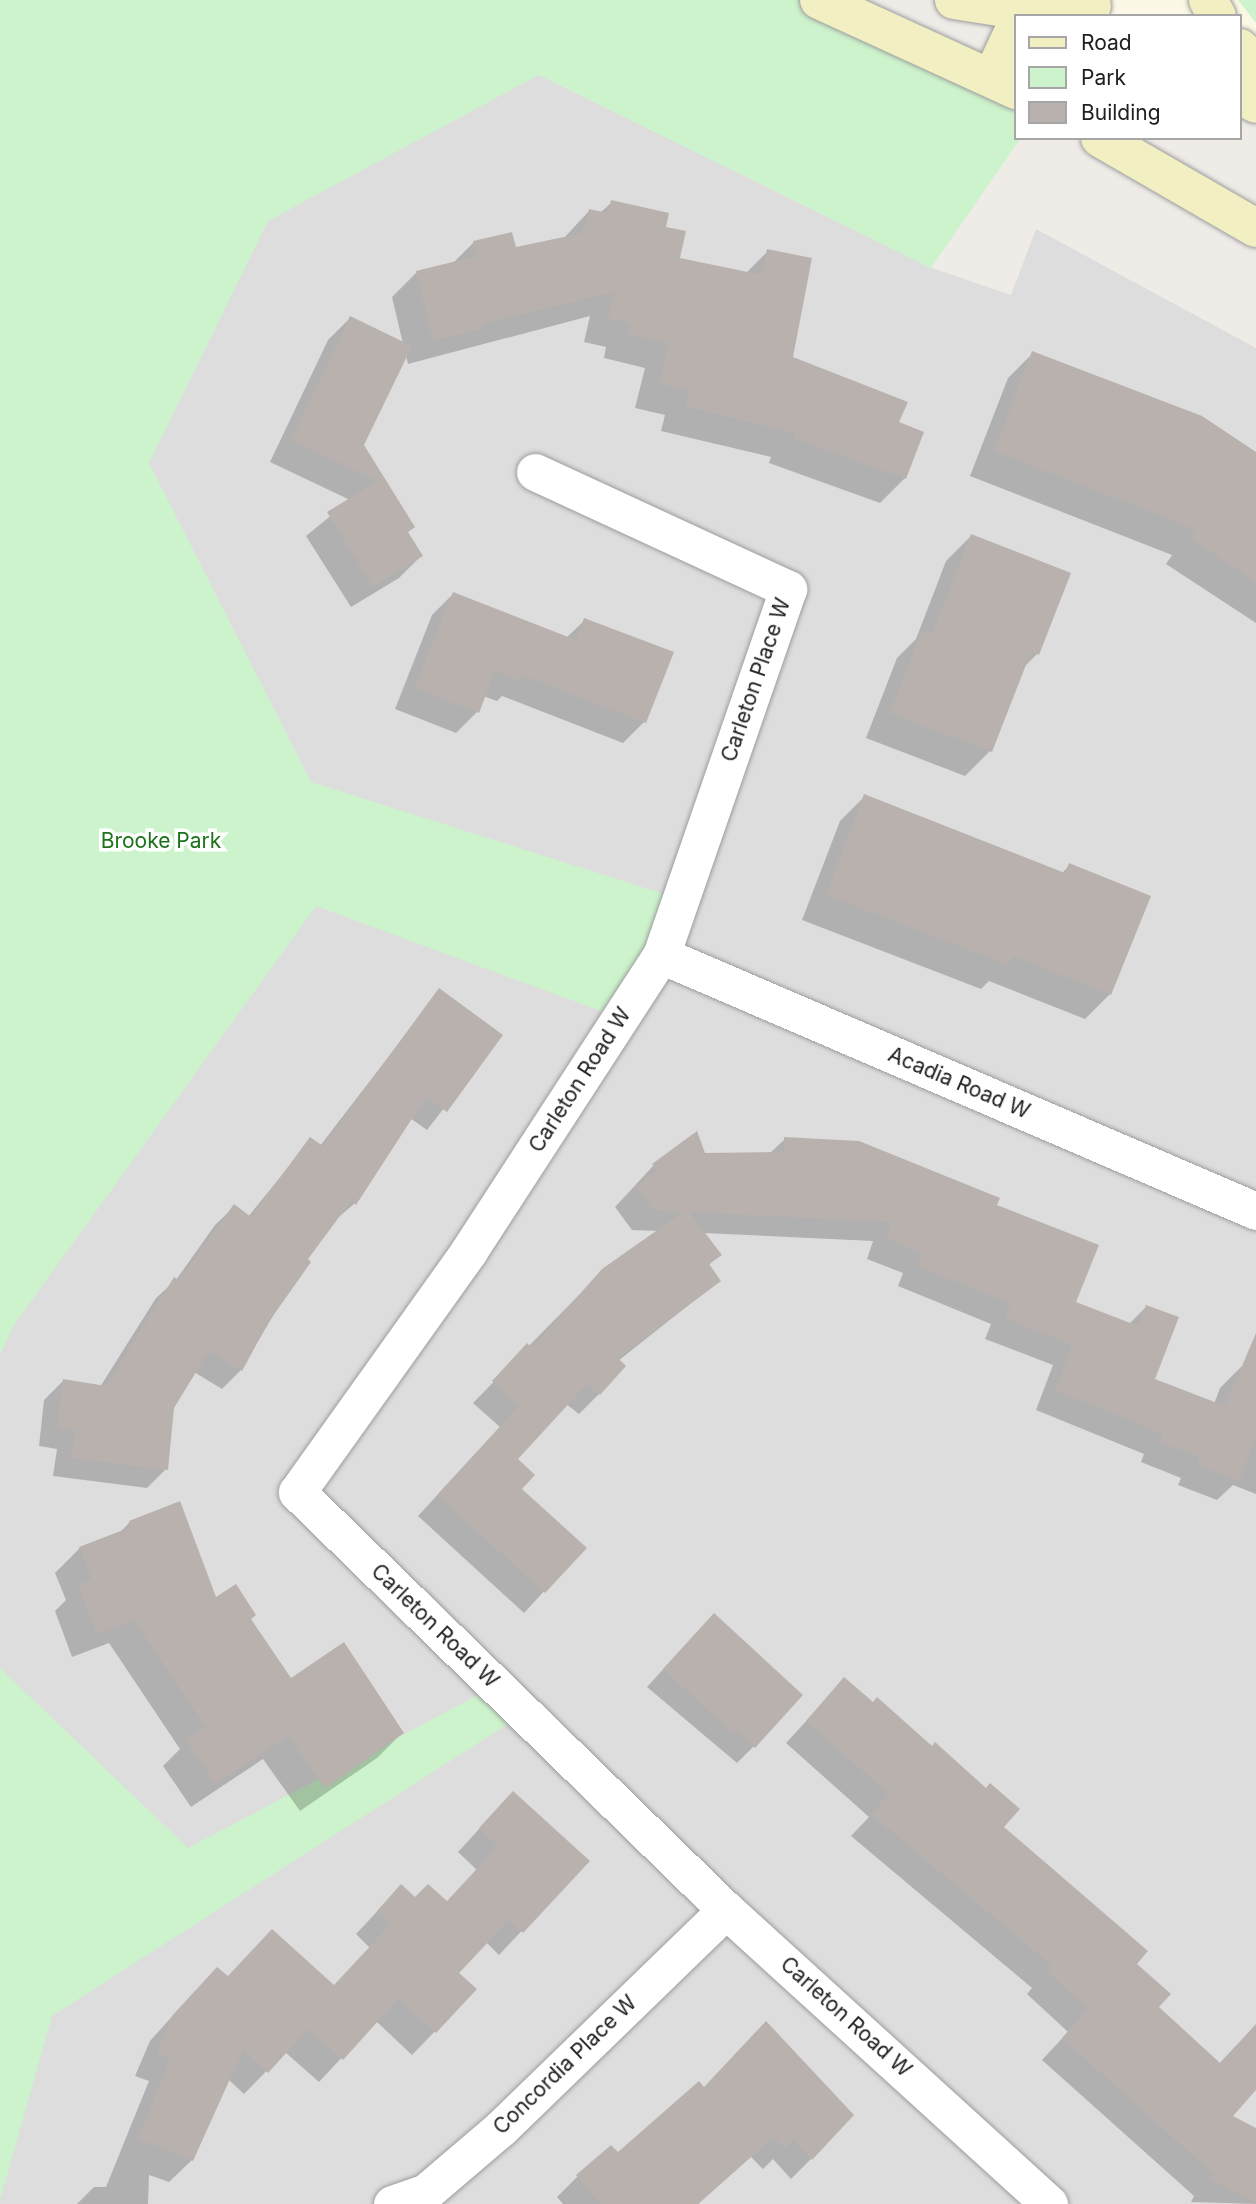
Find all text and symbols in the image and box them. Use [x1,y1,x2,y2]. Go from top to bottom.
legend [1014,14,1242,140]
text: Road [1081,30,1132,55]
text: Park [1081,65,1126,90]
text: Building [1081,100,1161,125]
street label: Carleton Place W [716,595,796,765]
park label: Brooke Park [101,828,221,854]
street label: Carleton Road W [524,1003,636,1157]
street label: Acadia Road W [884,1042,1034,1124]
street label: Carleton Road W [366,1559,504,1693]
street label: Carleton Road W [775,1952,917,2082]
street label: Concordia Place W [488,1990,642,2140]

